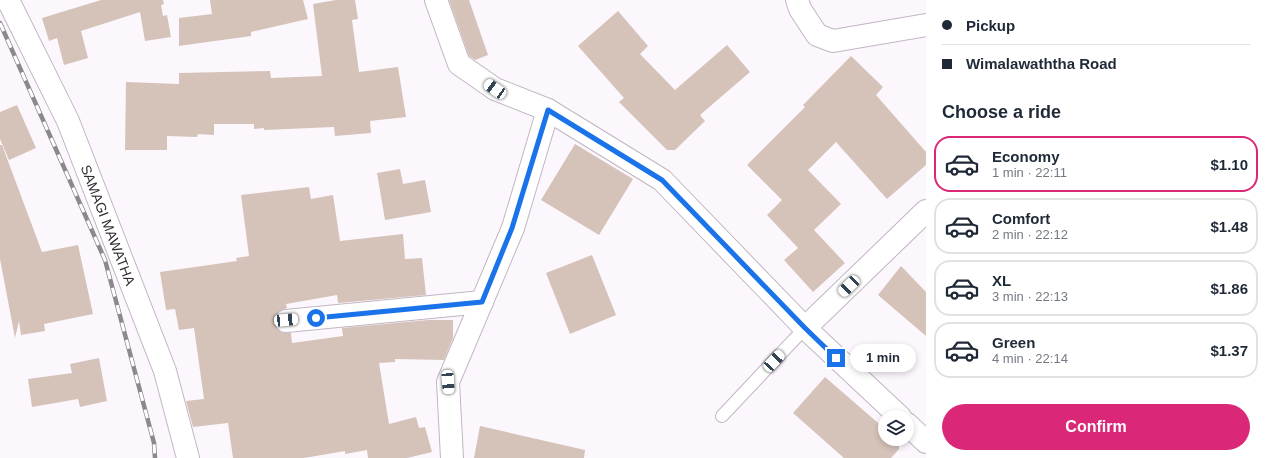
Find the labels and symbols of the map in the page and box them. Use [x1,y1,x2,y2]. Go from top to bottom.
car [482,77,508,101]
street label: SAMAGI MAWATHA [78,162,139,288]
car [836,273,862,299]
route start [307,309,325,327]
car [274,313,298,327]
callout: 1 min [850,344,916,372]
car [761,348,787,374]
route end [827,349,845,367]
car [441,370,455,394]

